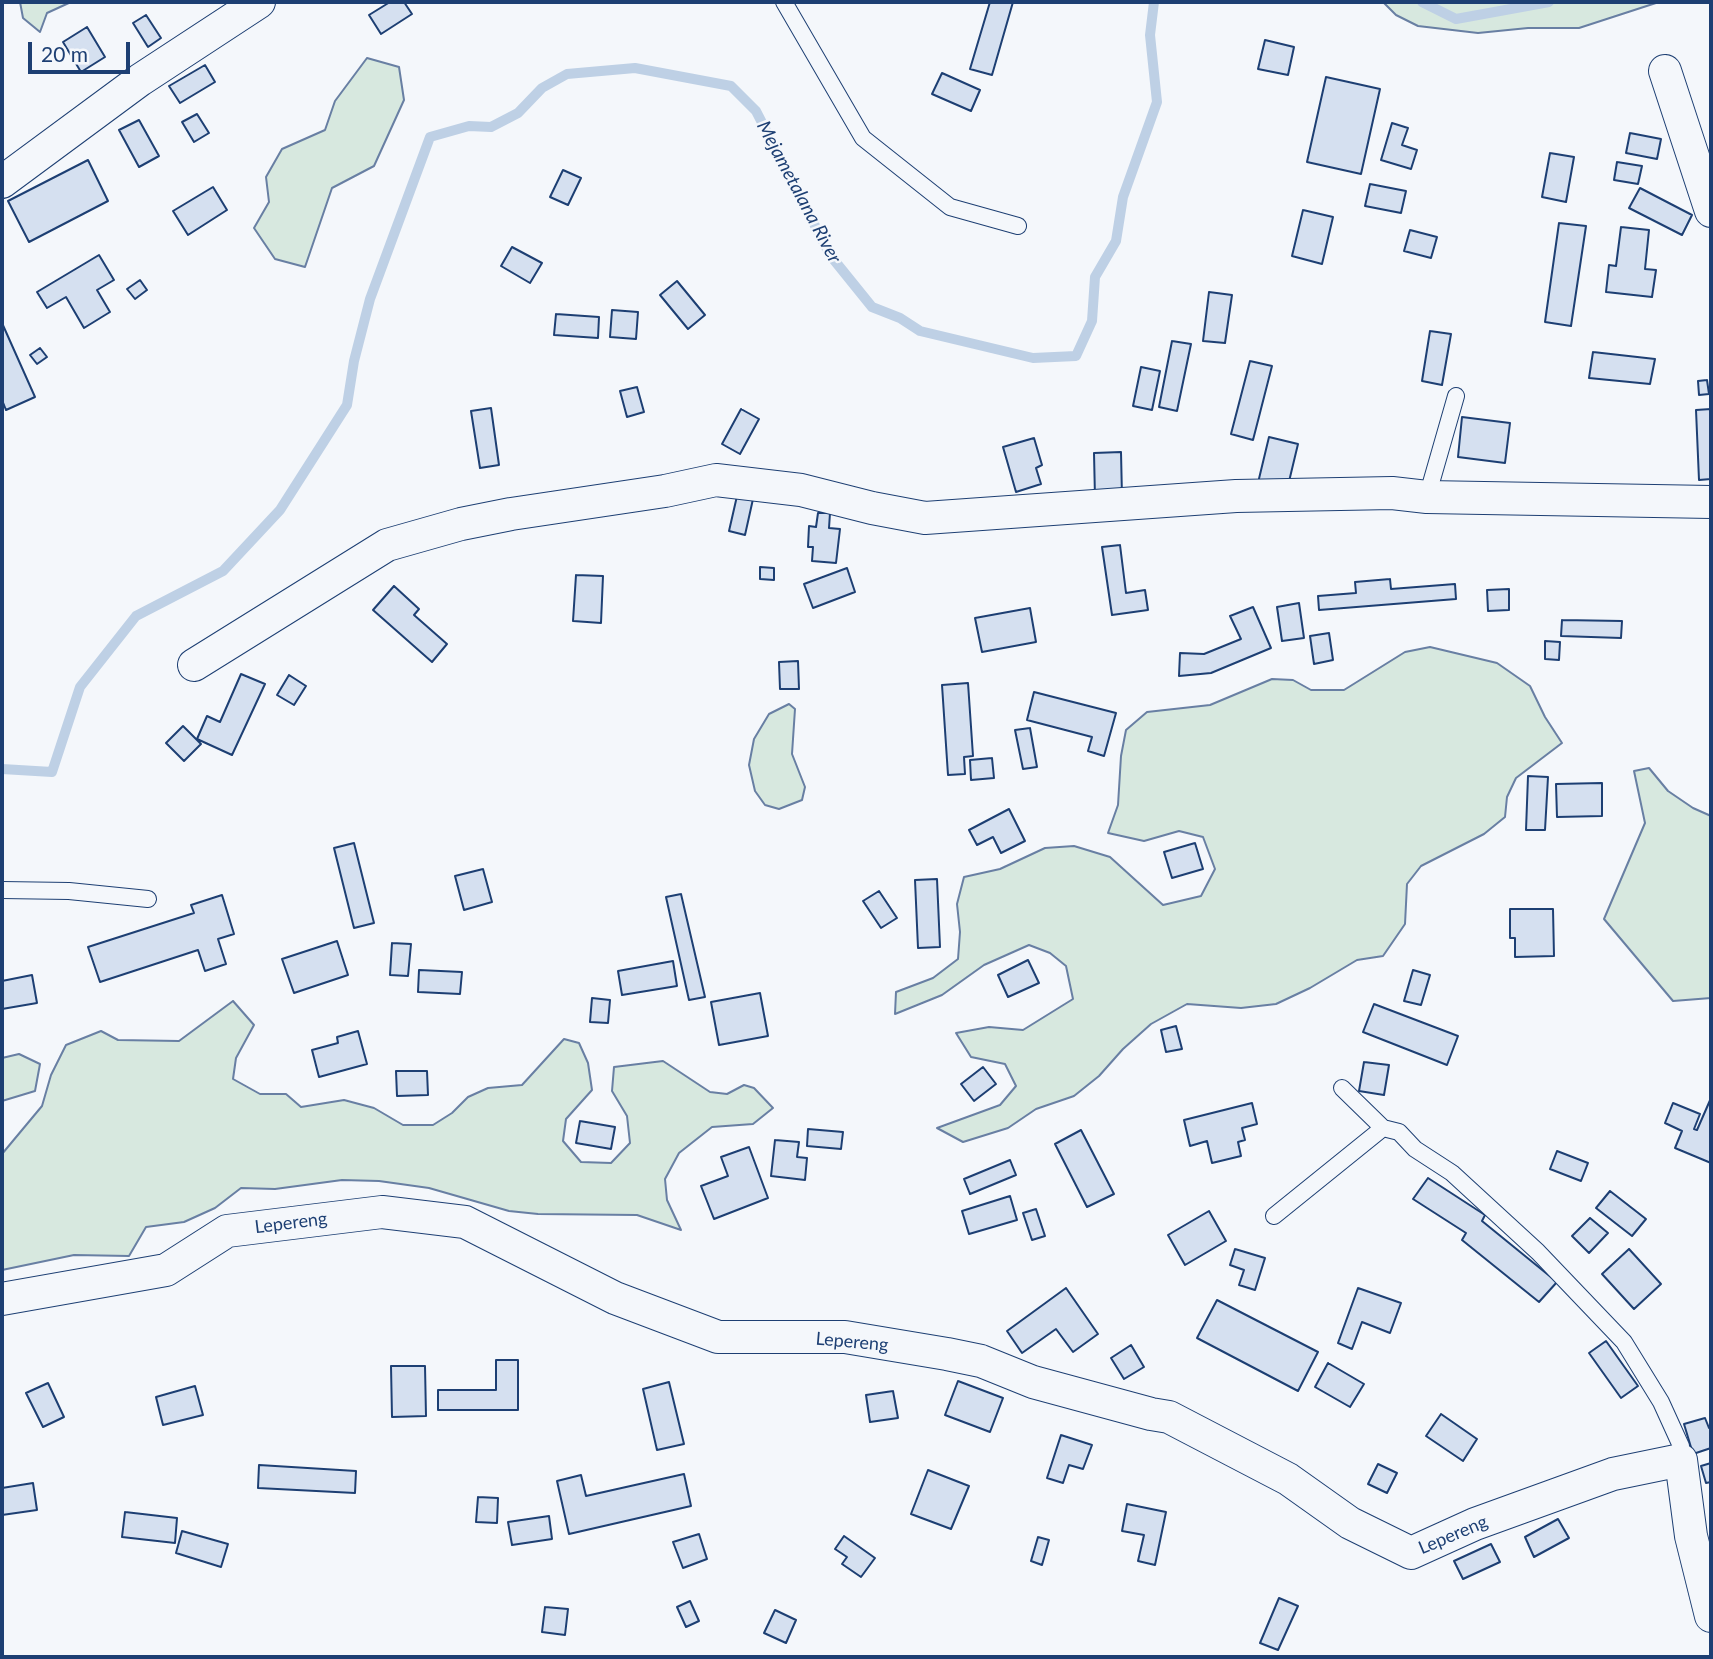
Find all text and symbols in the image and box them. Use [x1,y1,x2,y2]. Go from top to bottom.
scale bar [32,28,133,72]
text: 20 m [41,41,88,66]
water label: Mejametalana River [752,117,846,267]
street label: Lepereng [254,1208,328,1238]
street label: Lepereng [815,1328,889,1356]
street label: Lepereng [1415,1511,1491,1559]

